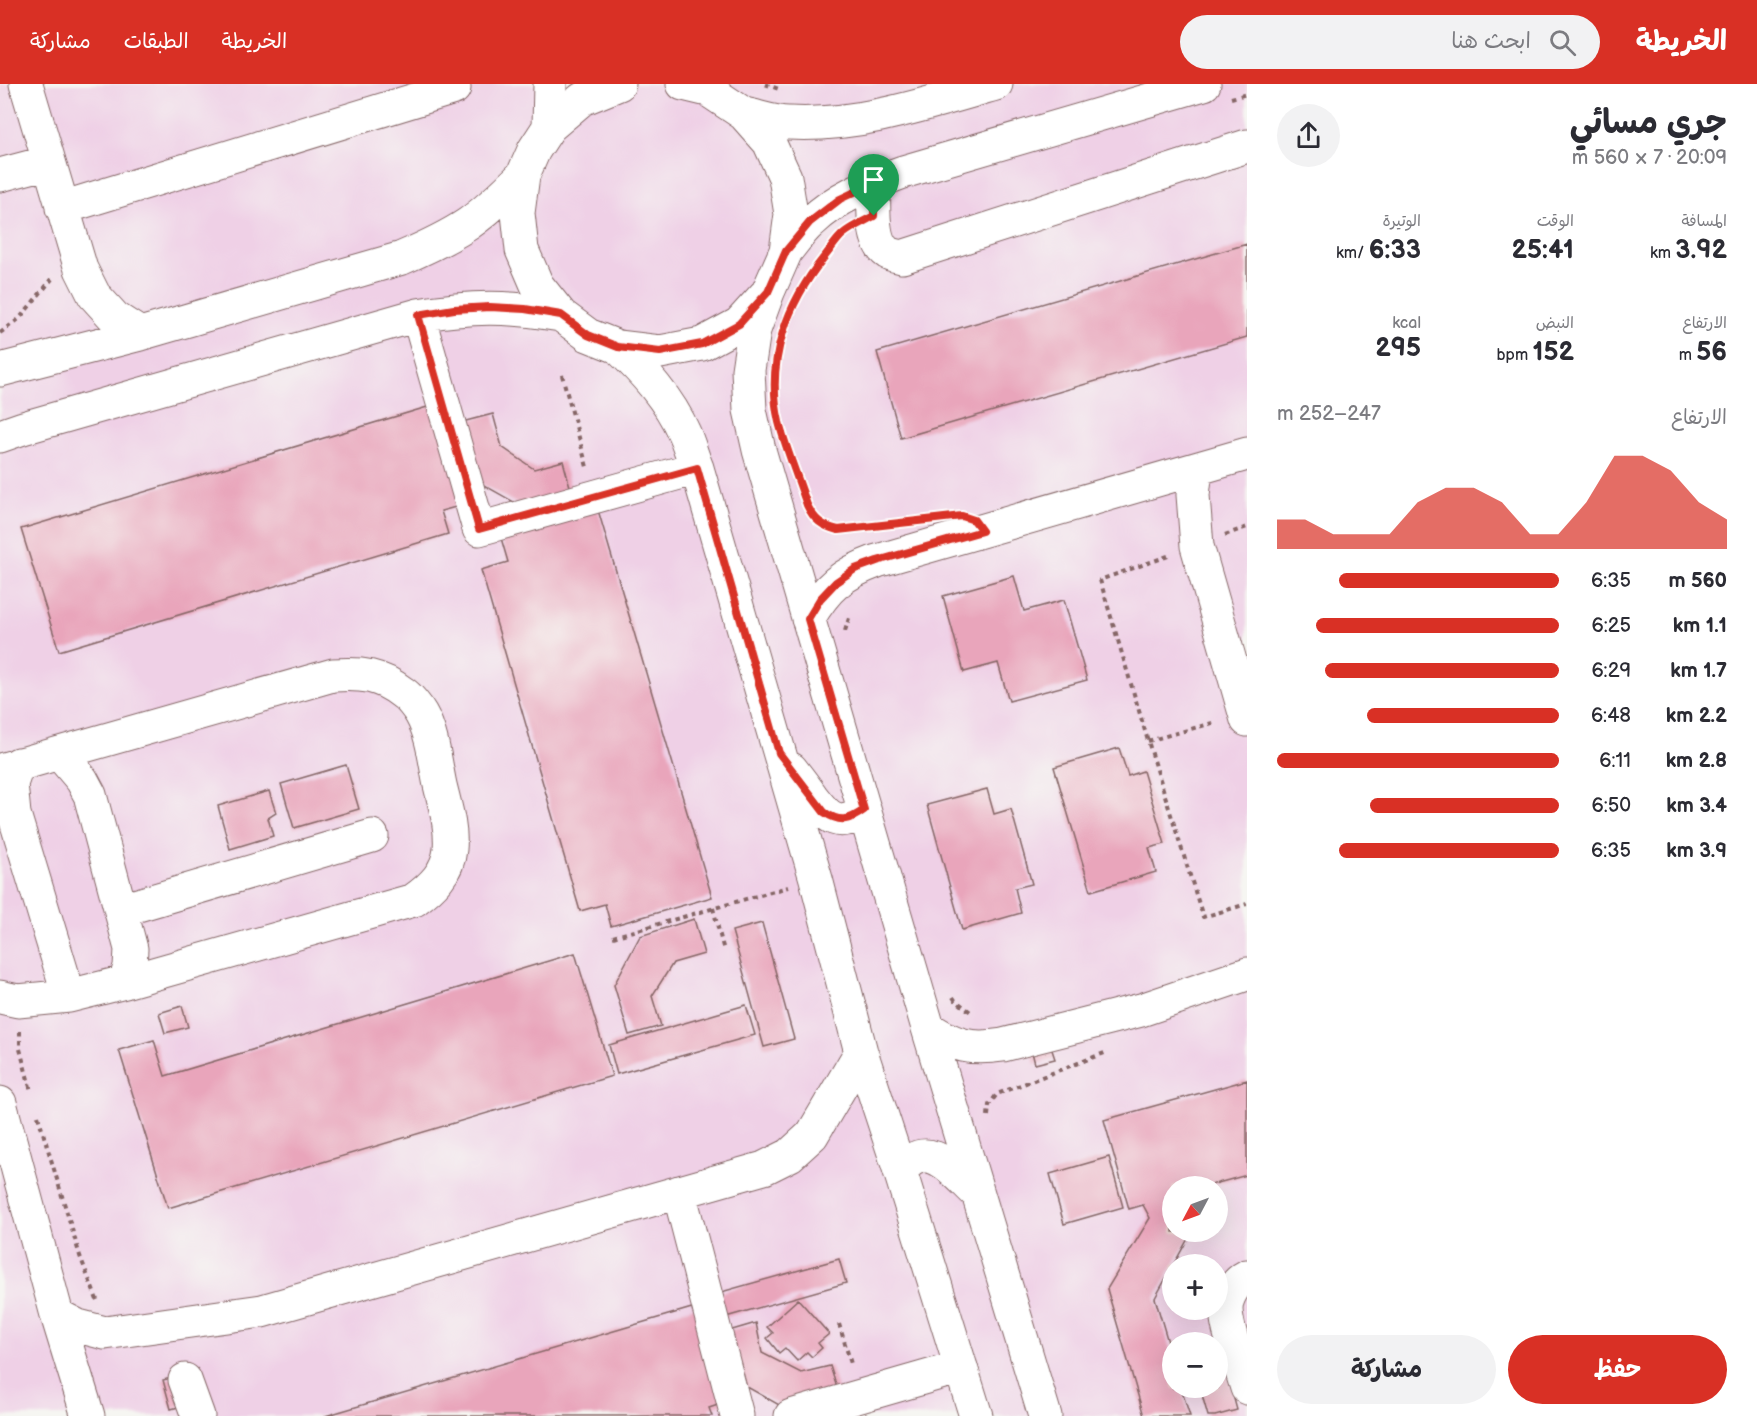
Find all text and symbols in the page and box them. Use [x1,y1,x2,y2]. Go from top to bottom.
search box [1180,15,1600,69]
text: الخريطة [1636,25,1727,58]
icon: search [1546,26,1579,59]
text: ابحث هنا [1451,28,1531,55]
text: مشاركة [30,29,91,54]
text: الطبقات [124,29,189,54]
text: الخريطة [222,29,287,54]
text: جري مسائي [1570,103,1727,143]
button: share [1277,104,1340,167]
text: 20:09 · 7 × 560 m [1572,146,1727,170]
pin [848,154,899,216]
icon: arrive [857,163,890,196]
text: الوتيرة [1382,212,1421,231]
text: الوقت [1537,212,1574,231]
text: المسافة [1681,212,1727,231]
text: 6:33 [1369,235,1421,266]
text: 25:41 [1511,235,1574,266]
text: 3.92 [1675,235,1727,266]
text: /km [1336,244,1369,263]
text: km [1650,244,1675,263]
text: kcal [1392,314,1421,333]
text: النبض [1536,314,1574,333]
text: الارتفاع [1682,314,1727,333]
text: 295 [1375,333,1421,364]
text: 152 [1532,337,1574,368]
text: 56 [1696,337,1727,368]
text: bpm [1497,346,1532,365]
text: m [1679,346,1696,365]
text: 247–252 m [1277,402,1381,426]
text: الارتفاع [1671,406,1727,430]
text: 6:35 [1591,569,1631,593]
text: 560 m [1668,569,1727,593]
text: 6:25 [1591,614,1631,638]
text: 1.1 km [1673,614,1727,638]
text: 6:29 [1591,659,1631,683]
text: 1.7 km [1670,659,1727,683]
text: 6:48 [1591,704,1631,728]
text: 2.2 km [1666,704,1727,728]
text: 6:11 [1599,749,1631,773]
text: 2.8 km [1666,749,1727,773]
text: 6:50 [1592,794,1631,818]
text: 3.4 km [1666,794,1727,818]
text: 6:35 [1591,839,1631,863]
text: 3.9 km [1666,839,1727,863]
north arrow [1162,1176,1228,1242]
map controls [1162,1176,1228,1398]
button: + [1162,1254,1228,1320]
button: − [1162,1332,1228,1398]
button: مشاركة [1277,1335,1496,1404]
button: حفظ [1508,1335,1727,1404]

